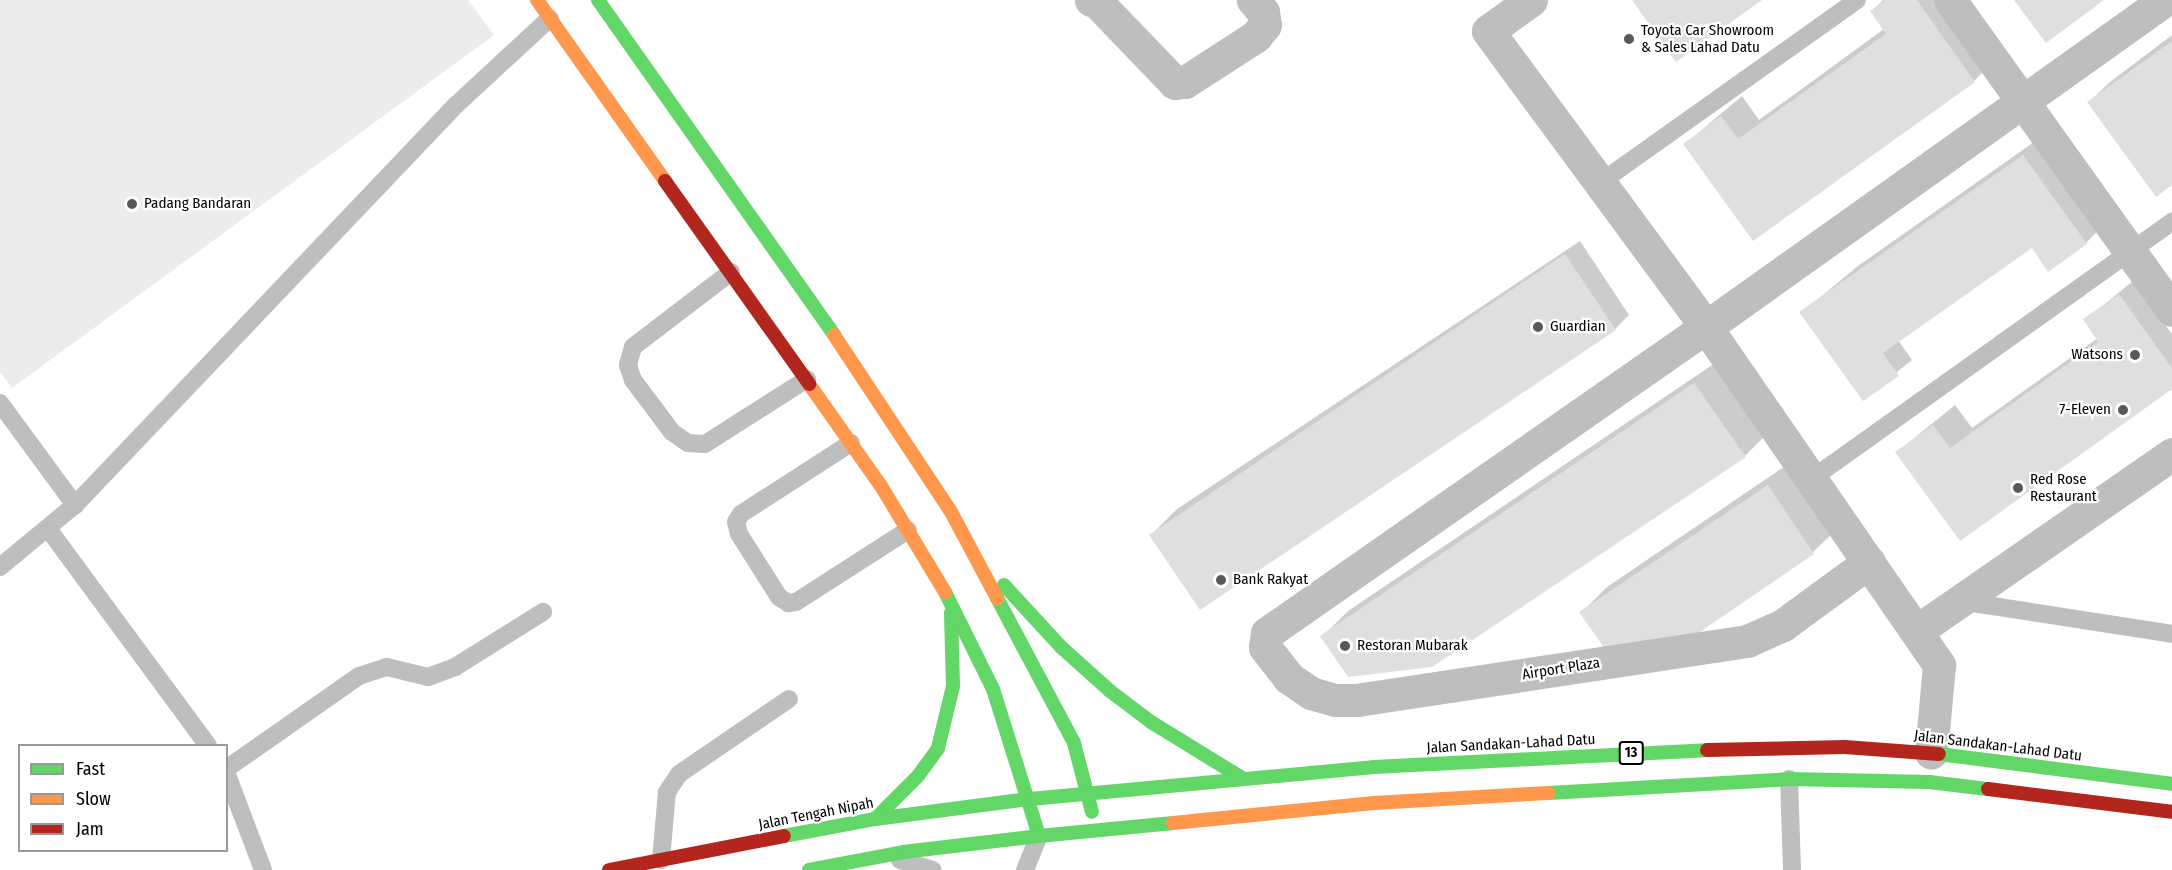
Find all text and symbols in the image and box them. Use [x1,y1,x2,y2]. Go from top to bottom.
place label: Toyota Car Showroom & Sales Lahad Datu [1641,21,1774,56]
marker: Toyota Car Showroom & Sales Lahad Datu [1622,32,1636,46]
place label: Padang Bandaran [144,195,251,213]
marker: Padang Bandaran [125,197,139,211]
place label: Guardian [1550,318,1606,336]
marker: Guardian [1531,320,1545,334]
place label: Watsons [2071,346,2123,364]
marker: Watsons [2128,348,2142,362]
place label: 7-Eleven [2059,401,2111,419]
marker: 7-Eleven [2116,403,2130,417]
place label: Red Rose Restaurant [2030,470,2097,505]
marker: Red Rose Restaurant [2011,481,2025,495]
place label: Bank Rakyat [1233,571,1308,589]
marker: Bank Rakyat [1214,573,1228,587]
place label: Restoran Mubarak [1357,637,1468,655]
marker: Restoran Mubarak [1338,639,1352,653]
street label: Airport Plaza [1521,654,1601,684]
street label: Jalan Sandakan-Lahad Datu [1913,727,2083,765]
street label: Jalan Sandakan-Lahad Datu [1426,731,1596,757]
road number: 13 [1618,742,1644,764]
legend [18,744,228,852]
text: Fast [76,758,105,780]
text: Slow [76,788,111,810]
street label: Jalan Tengah Nipah [757,794,875,834]
text: Jam [76,818,104,840]

